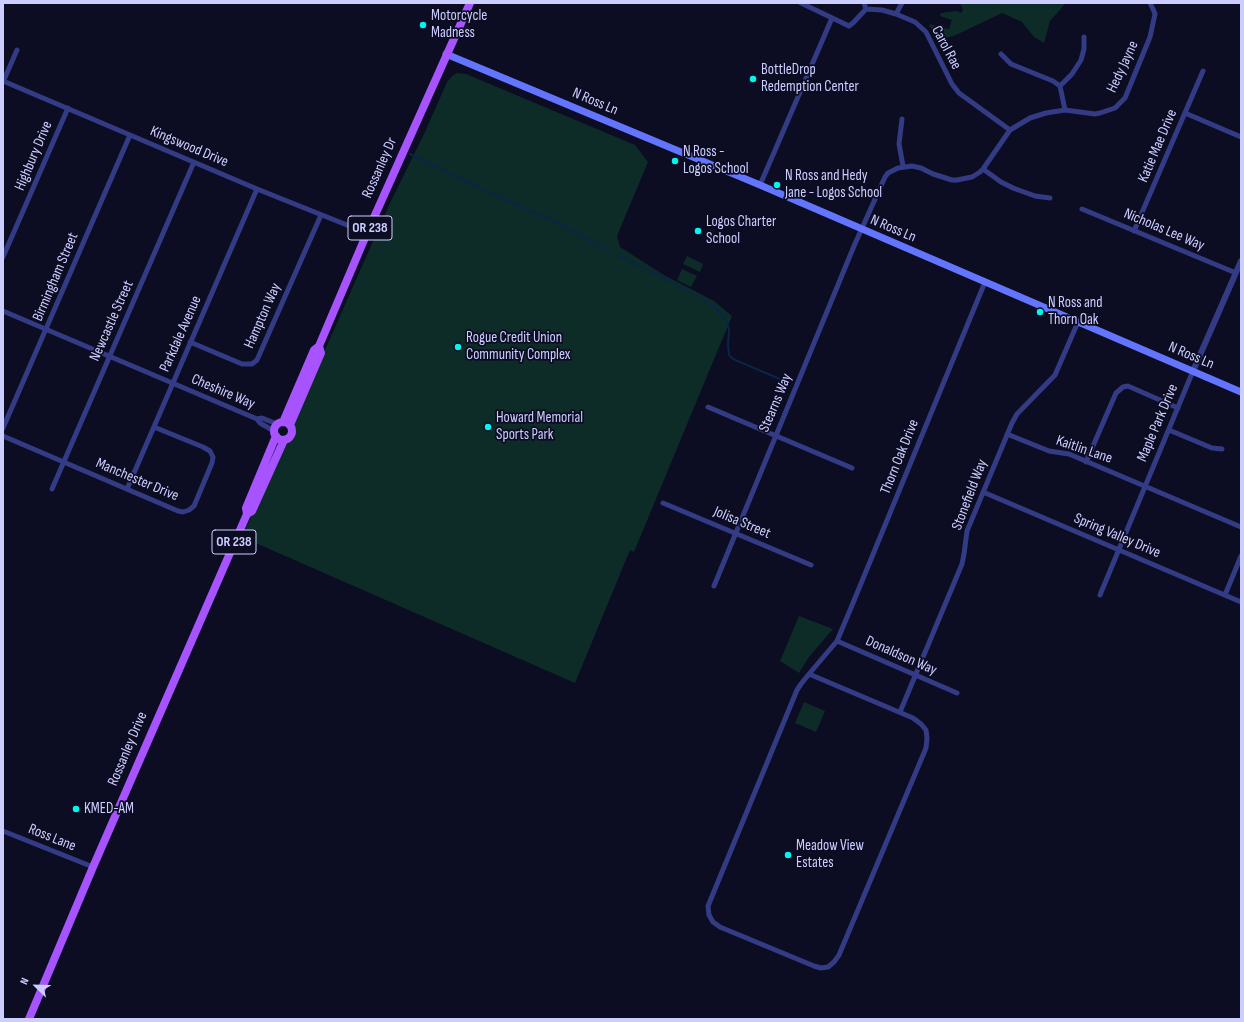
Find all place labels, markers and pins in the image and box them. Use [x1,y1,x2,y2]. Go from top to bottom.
place label: Motorcycle Madness [431,7,487,42]
marker: Motorcycle Madness [418,20,428,30]
place label: BottleDrop Redemption Center [761,61,859,96]
marker: BottleDrop Redemption Center [748,74,758,84]
place label: N Ross - Logos School [683,143,749,178]
marker: N Ross - Logos School [670,156,680,166]
place label: N Ross and Hedy Jane - Logos School [785,167,882,202]
marker: N Ross and Hedy Jane - Logos School [772,180,782,190]
place label: Logos Charter School [706,213,776,248]
marker: Logos Charter School [693,226,703,236]
place label: N Ross and Thorn Oak [1048,294,1102,329]
marker: N Ross and Thorn Oak [1035,307,1045,317]
place label: Rogue Credit Union Community Complex [466,329,570,364]
marker: Rogue Credit Union Community Complex [453,342,463,352]
place label: Howard Memorial Sports Park [496,409,583,444]
marker: Howard Memorial Sports Park [483,422,493,432]
place label: KMED-AM [84,800,134,818]
marker: KMED-AM [71,804,81,814]
place label: Meadow View Estates [796,837,864,872]
marker: Meadow View Estates [783,850,793,860]

